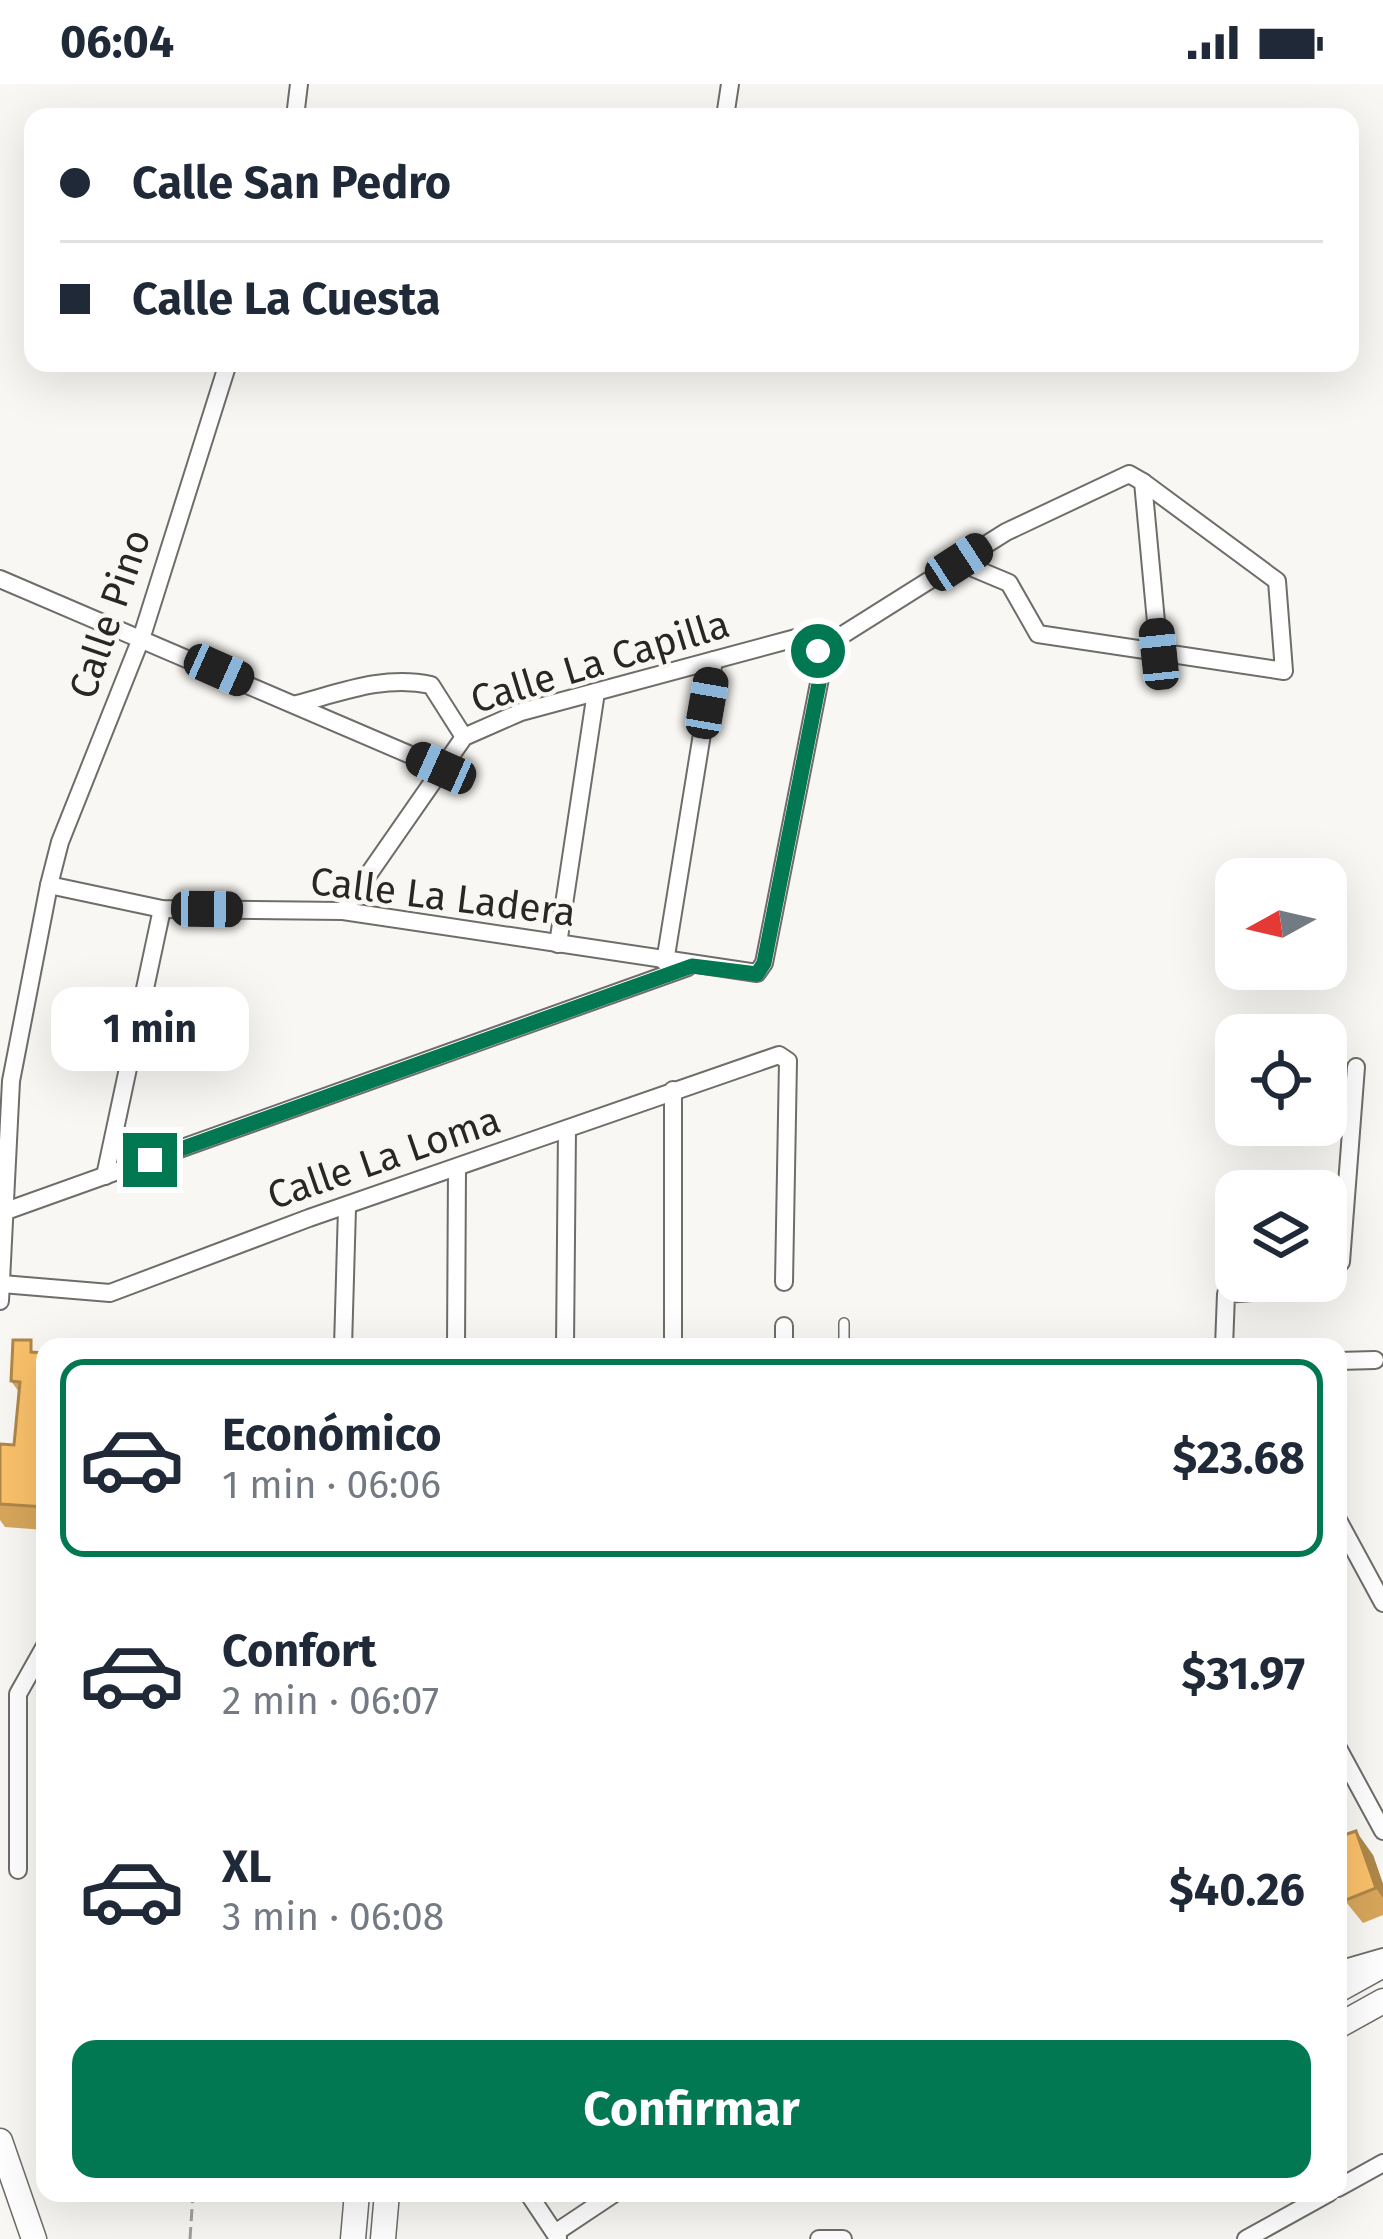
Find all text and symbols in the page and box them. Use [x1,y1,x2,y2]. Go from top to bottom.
text: 06:04 [60,15,174,69]
text: Calle San Pedro [132,156,451,210]
text: Calle La Cuesta [132,272,441,326]
street label: Calle Pino [60,523,160,705]
car [919,527,999,597]
street label: Calle La Capilla [465,601,735,723]
car [1137,616,1181,692]
route start [791,624,845,678]
car [179,639,259,701]
car [683,664,731,742]
car [401,737,481,799]
street label: Calle La Ladera [308,858,578,936]
north arrow [1215,858,1347,990]
map controls [1215,858,1347,1302]
car [171,890,243,928]
callout: 1 min [51,986,249,1070]
text: 1 min [103,1006,197,1052]
button: locate [1215,1014,1347,1146]
street label: Calle La Loma [262,1097,506,1219]
route end [123,1133,177,1187]
button: layers [1215,1170,1347,1302]
icon: car [78,1404,186,1512]
text: Económico [222,1408,442,1462]
text: $23.68 [1172,1431,1305,1485]
text: 1 min · 06:06 [222,1462,441,1508]
icon: car [78,1620,186,1728]
text: Confort [222,1624,377,1678]
text: $31.97 [1181,1647,1305,1701]
text: 2 min · 06:07 [222,1678,439,1724]
icon: car [78,1836,186,1944]
text: XL [222,1840,271,1894]
text: $40.26 [1169,1863,1305,1917]
text: 3 min · 06:08 [222,1894,444,1940]
button: Confirmar [72,2040,1311,2178]

